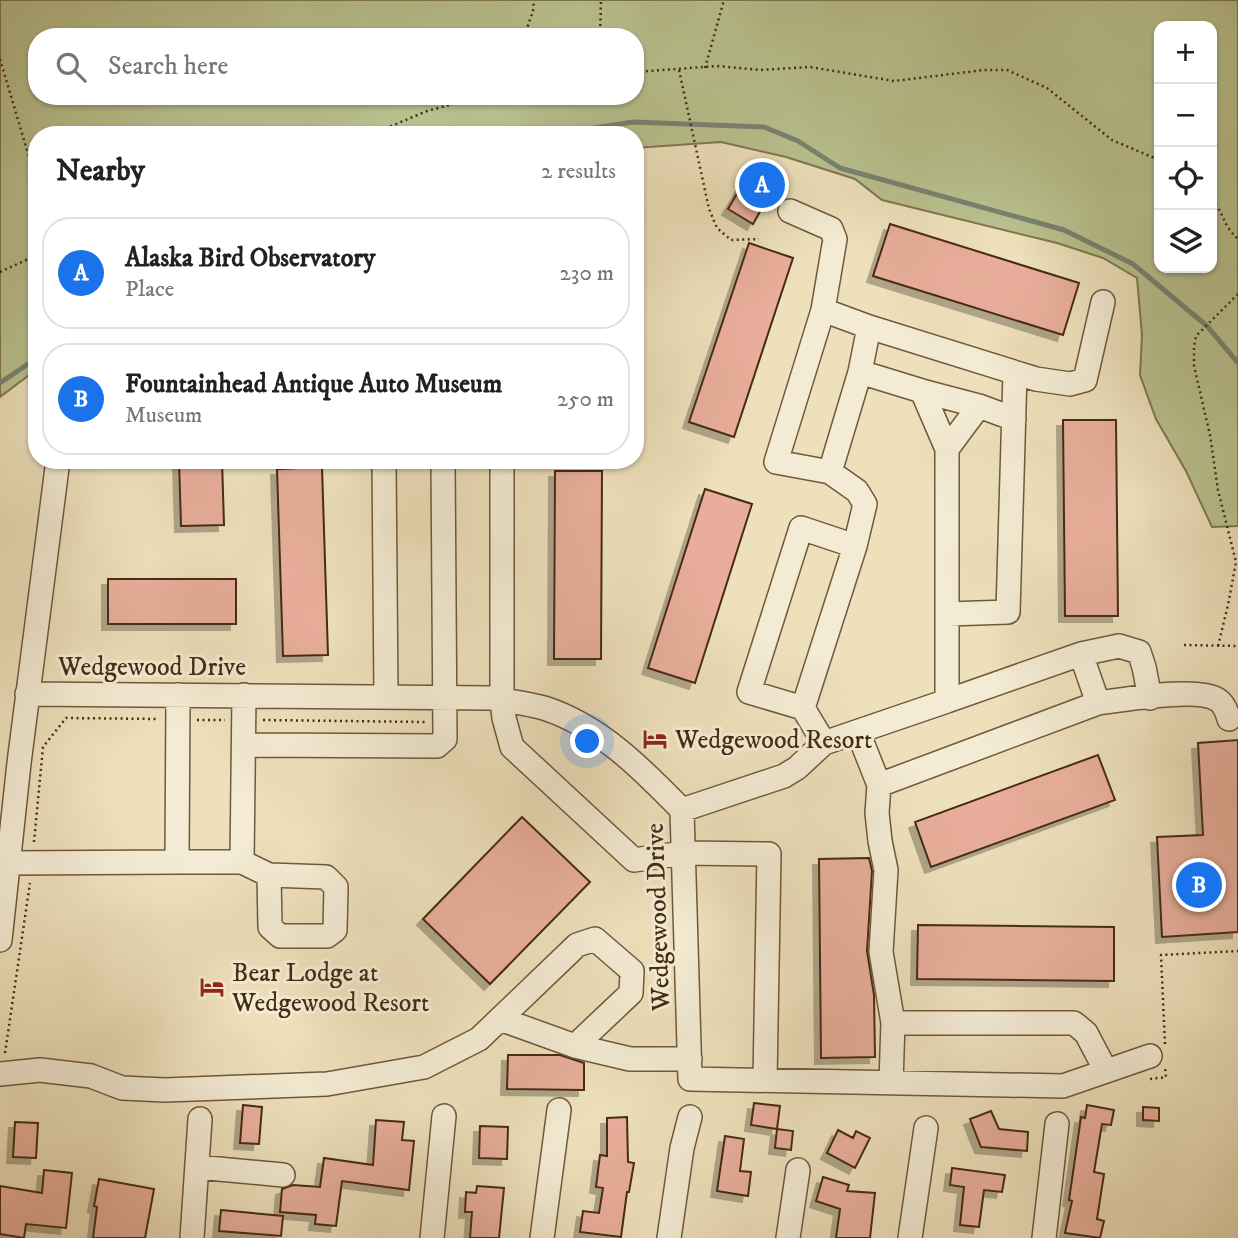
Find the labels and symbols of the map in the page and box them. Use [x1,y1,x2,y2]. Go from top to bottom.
pin: A [739,159,785,211]
street label: Wedgewood Drive [57,651,246,684]
your location [570,724,604,758]
place label: Wedgewood Resort [674,724,872,757]
hotel icon: Wedgewood Resort [641,725,669,753]
street label: Wedgewood Drive [639,822,678,1012]
pin: B [1176,859,1222,911]
place label: Bear Lodge at Wedgewood Resort [231,957,429,1020]
hotel icon: Bear Lodge at Wedgewood Resort [198,973,226,1001]

